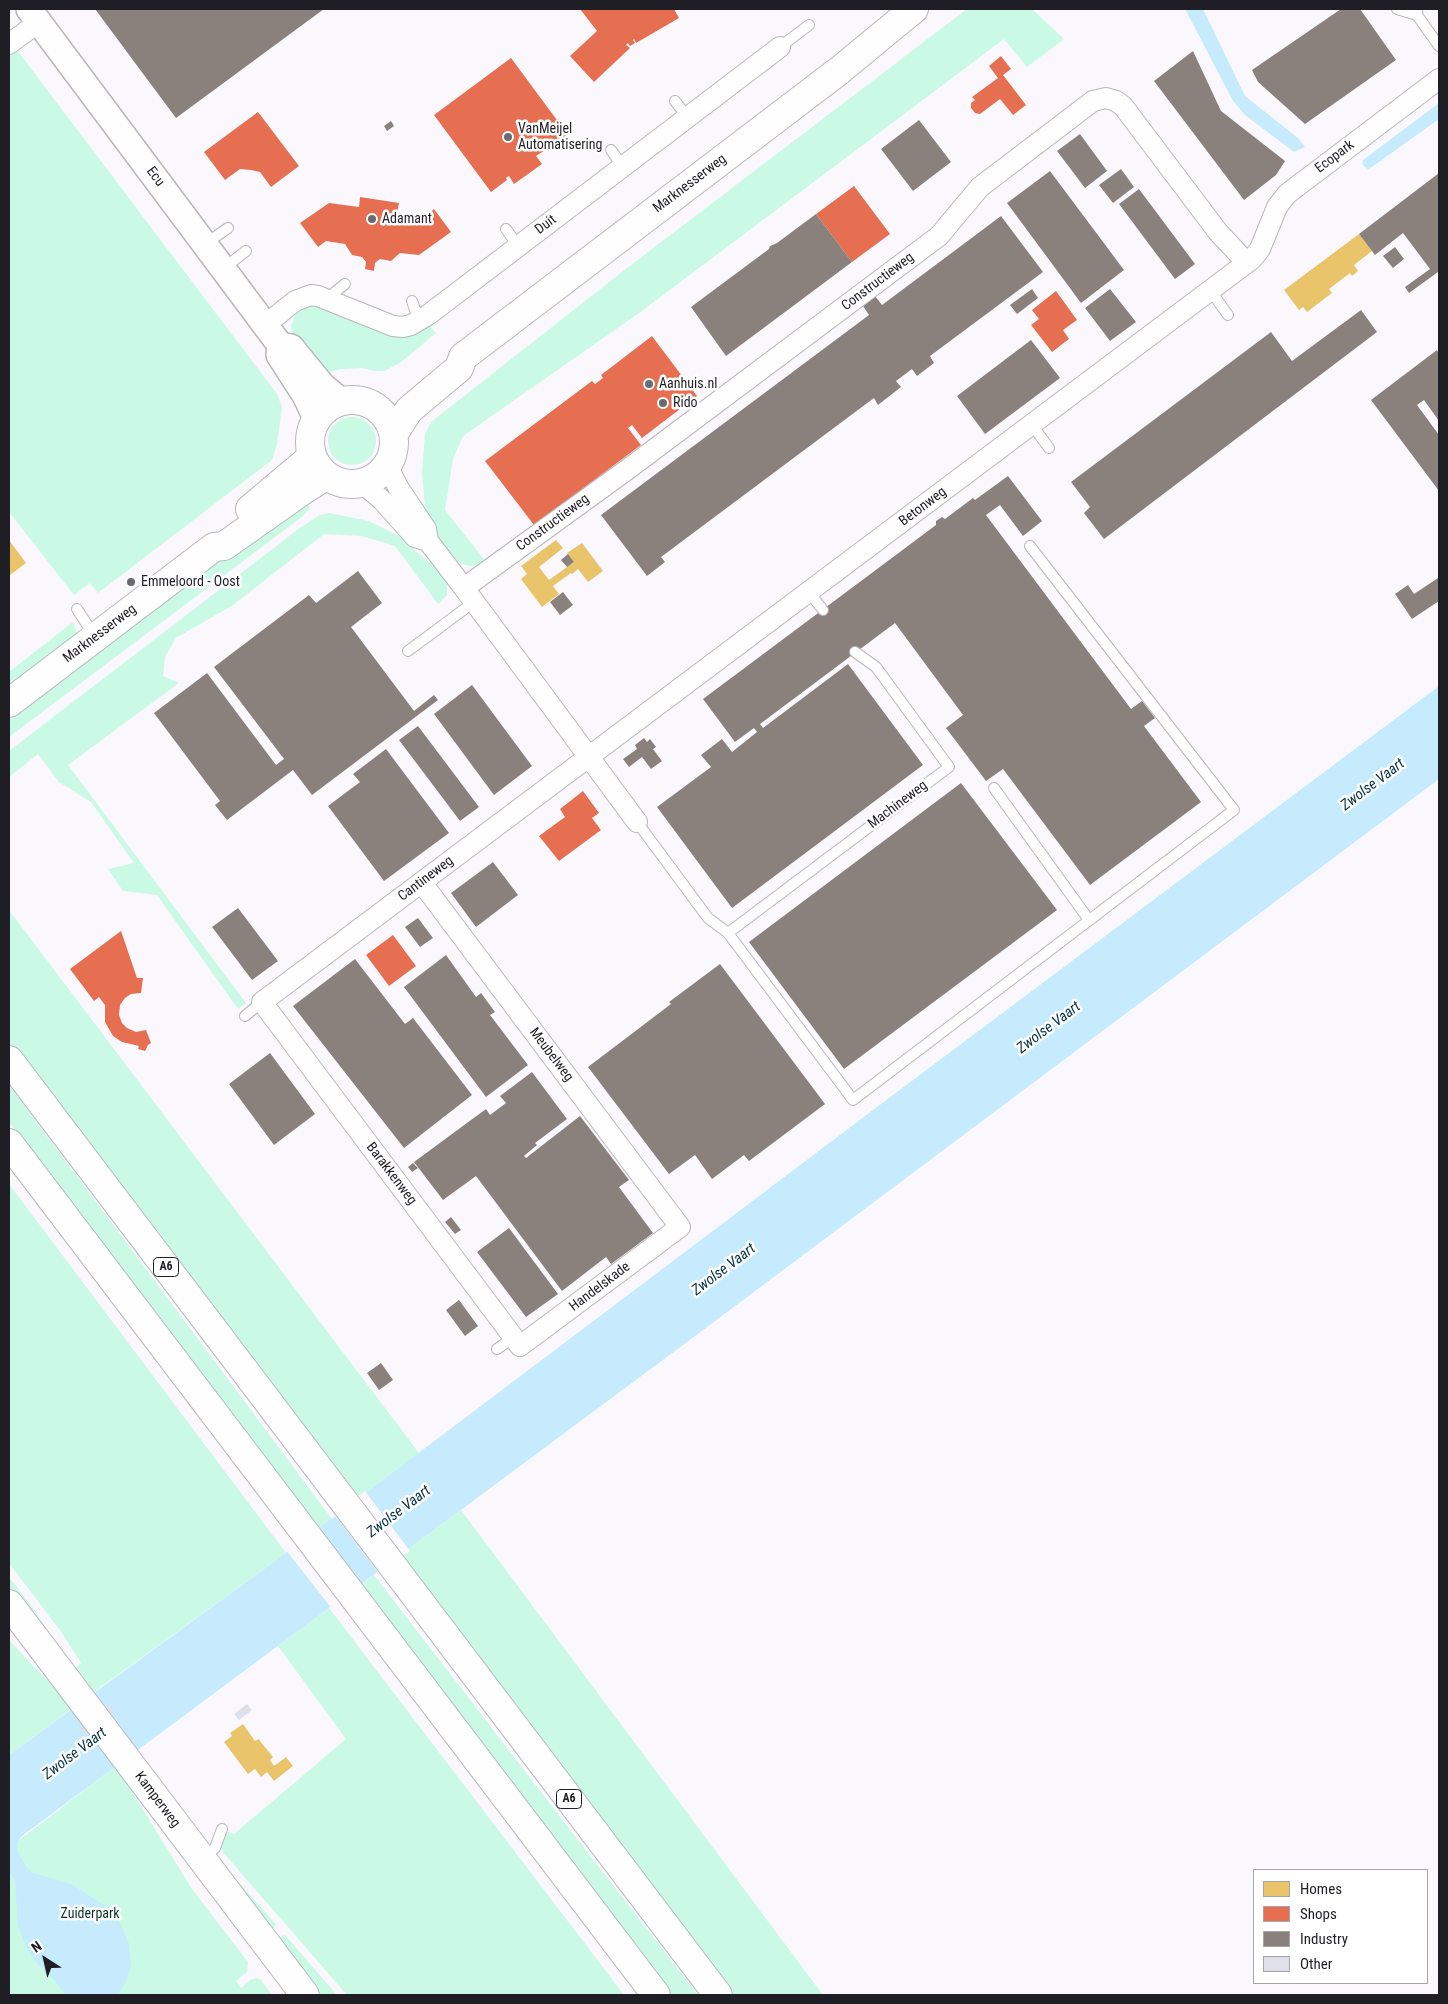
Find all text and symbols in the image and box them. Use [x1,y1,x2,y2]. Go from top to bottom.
place label: VanMeijel Automatisering [518,121,603,154]
marker: VanMeijel Automatisering [502,131,514,143]
street label: Ecopark [1312,137,1358,177]
street label: Marknesserweg [650,151,730,217]
street label: Ecu [142,164,168,190]
place label: Adamant [382,211,432,227]
street label: Duit [532,212,560,238]
marker: Adamant [366,213,378,225]
street label: Constructieweg [839,249,917,315]
place label: Aanhuis.nl [659,376,717,392]
marker: Aanhuis.nl [643,378,655,390]
place label: Rido [673,395,698,411]
marker: Rido [657,397,669,409]
street label: Betonweg [896,484,950,530]
street label: Constructieweg [513,491,593,555]
place label: Emmeloord - Oost [141,574,240,590]
marker: Emmeloord - Oost [125,576,137,588]
street label: Marknesserweg [60,601,140,667]
water label: Zwolse Vaart [1338,755,1408,815]
street label: Machineweg [865,777,931,833]
street label: Cantineweg [395,853,457,905]
water label: Zwolse Vaart [1014,998,1084,1058]
street label: Meubelweg [525,1025,577,1085]
street label: Barakkenweg [362,1140,420,1208]
water label: Zwolse Vaart [689,1240,759,1300]
road number: A6 [154,1258,178,1276]
street label: Handelskade [566,1259,634,1315]
water label: Zwolse Vaart [364,1482,434,1542]
water label: Zwolse Vaart [40,1724,110,1784]
street label: Kamperweg [131,1769,183,1831]
road number: A6 [556,1790,582,1808]
legend [1253,1869,1428,1984]
text: Homes [1300,1880,1342,1898]
text: Shops [1300,1905,1337,1923]
park label: Zuiderpark [60,1906,120,1922]
text: Industry [1300,1930,1348,1948]
north arrow [20,1934,70,1984]
text: N [28,1938,44,1956]
text: Other [1300,1955,1332,1973]

